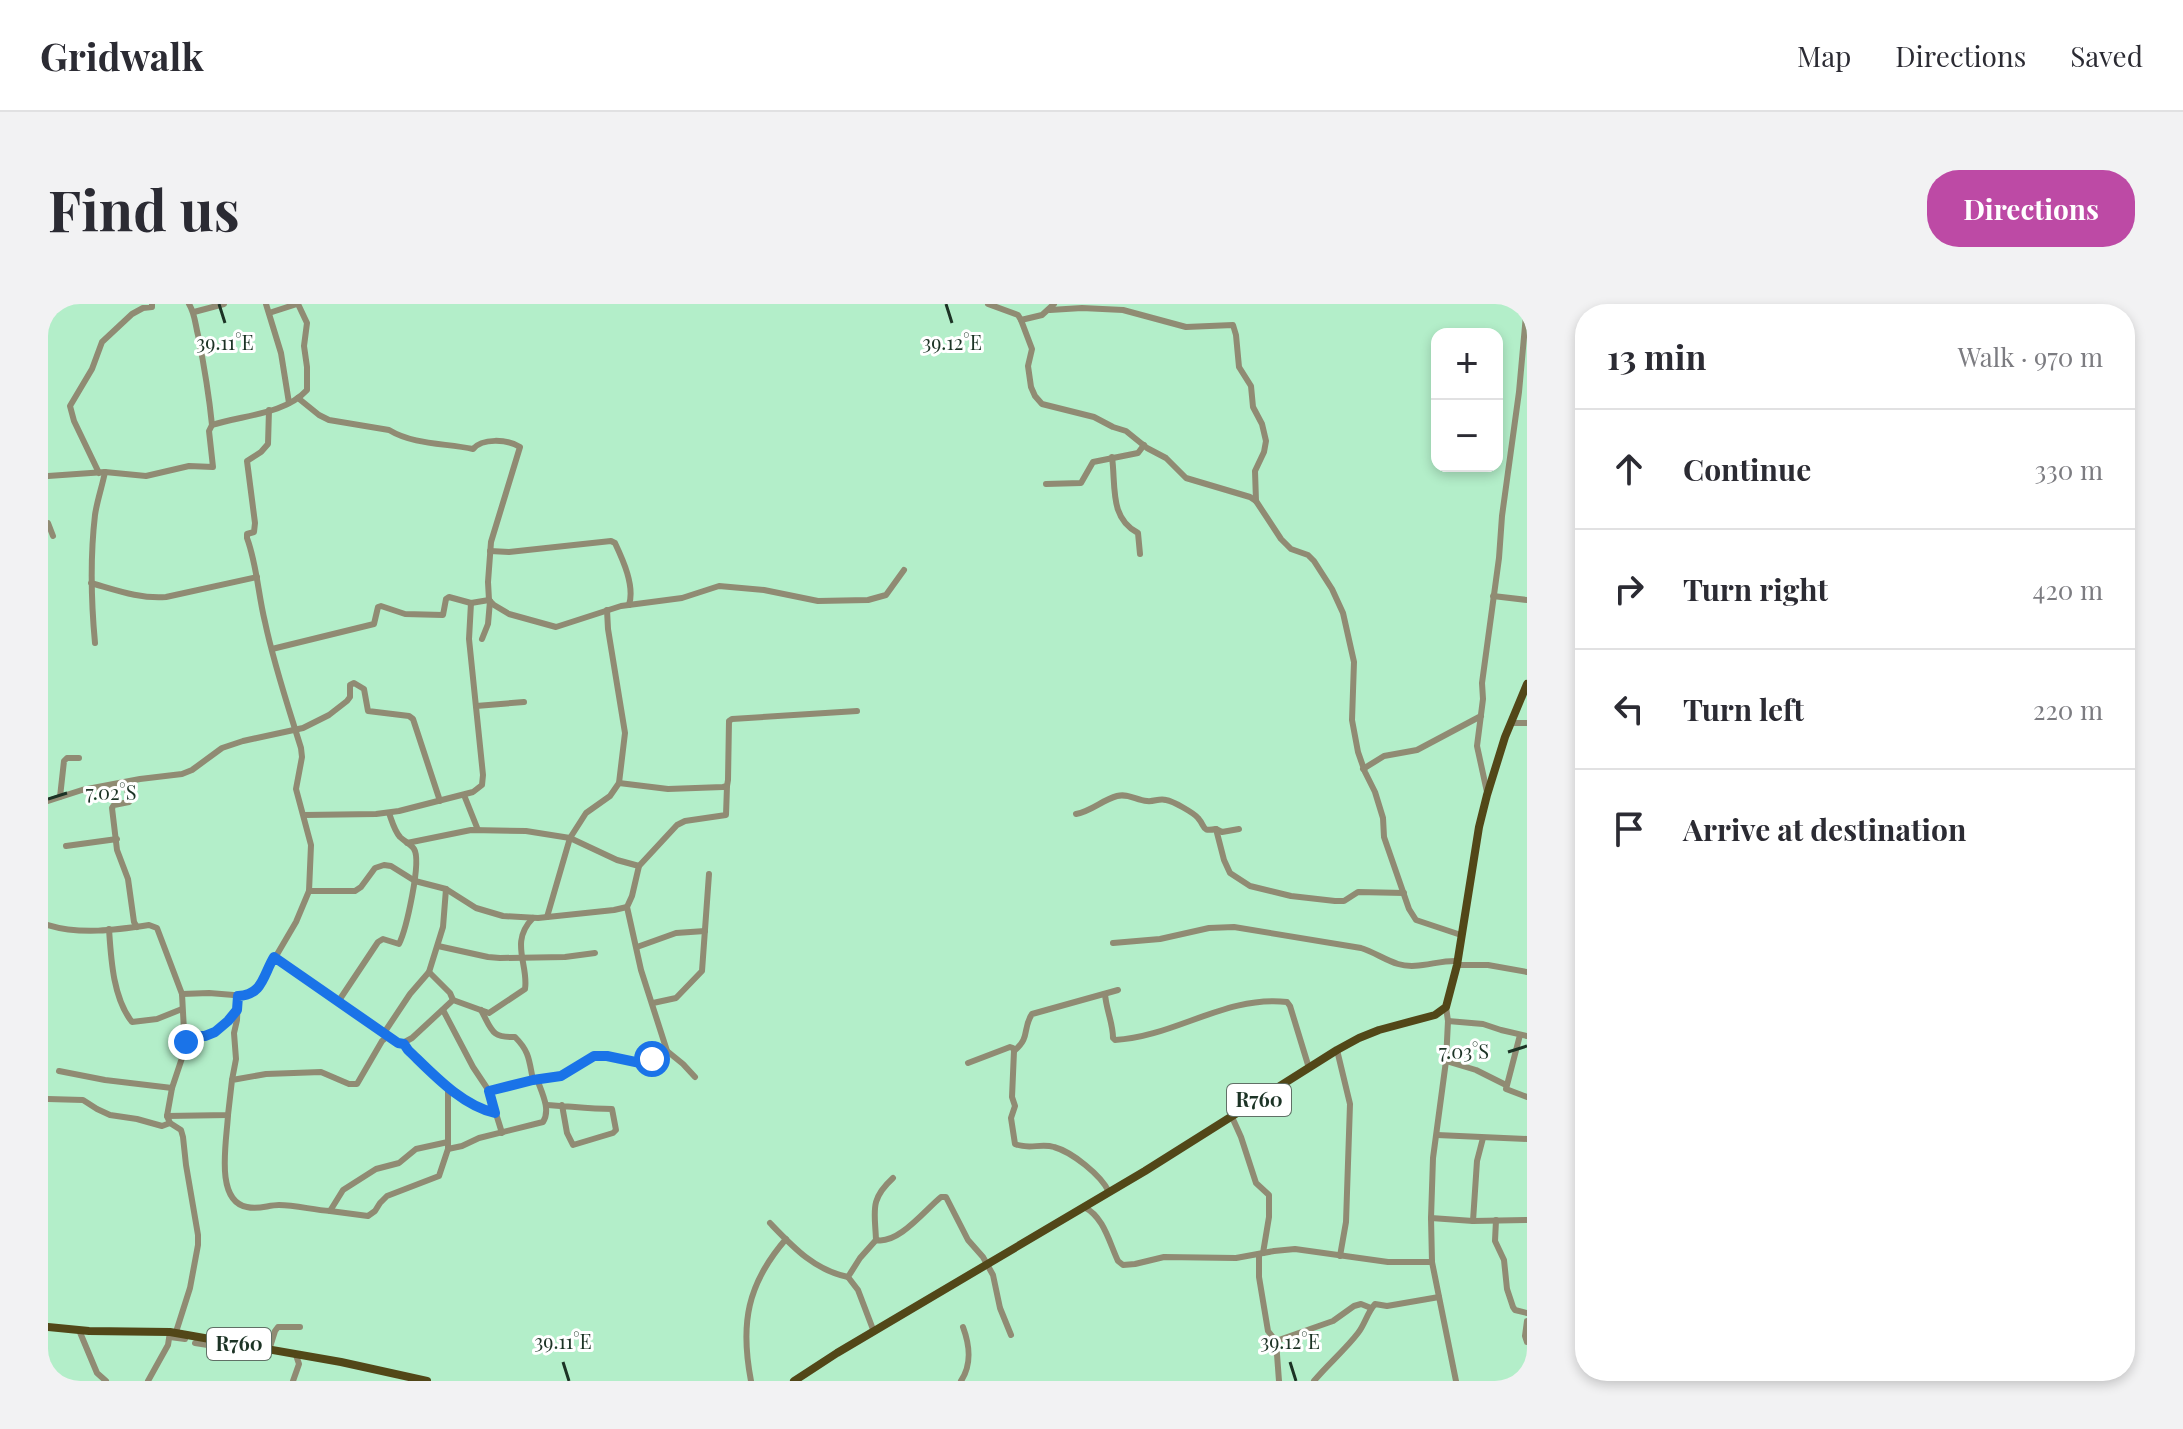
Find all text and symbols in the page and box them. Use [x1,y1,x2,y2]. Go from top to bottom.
text: Gridwalk [40,30,204,81]
text: Map [1797,37,1851,74]
text: Directions [1895,37,2026,74]
text: Saved [2070,37,2143,74]
button: Directions [1927,170,2135,247]
text: Find us [48,171,240,246]
text: 39.11°E [196,328,254,355]
text: 39.12°E [922,328,982,355]
map controls [1431,328,1503,472]
button: + [1431,328,1503,400]
text: 13 min [1607,333,1706,379]
text: Walk · 970 m [1958,339,2103,374]
button: − [1431,400,1503,472]
icon: ahead [1607,447,1651,491]
text: Continue [1683,449,1811,489]
text: 330 m [2034,452,2103,487]
icon: right [1607,567,1651,611]
text: Turn right [1683,569,1828,609]
text: 420 m [2033,572,2103,607]
icon: left [1607,687,1651,731]
text: Turn left [1683,689,1804,729]
text: 220 m [2033,692,2103,727]
text: 7.02°S [85,778,137,805]
icon: arrive [1607,807,1651,851]
text: Arrive at destination [1683,809,1966,849]
route end [168,1024,204,1060]
text: 7.03°S [1439,1037,1489,1064]
route start [634,1041,670,1077]
road number: R760 [1227,1084,1291,1116]
text: 39.11°E [534,1327,592,1354]
text: 39.12°E [1260,1327,1320,1354]
road number: R760 [207,1328,271,1360]

